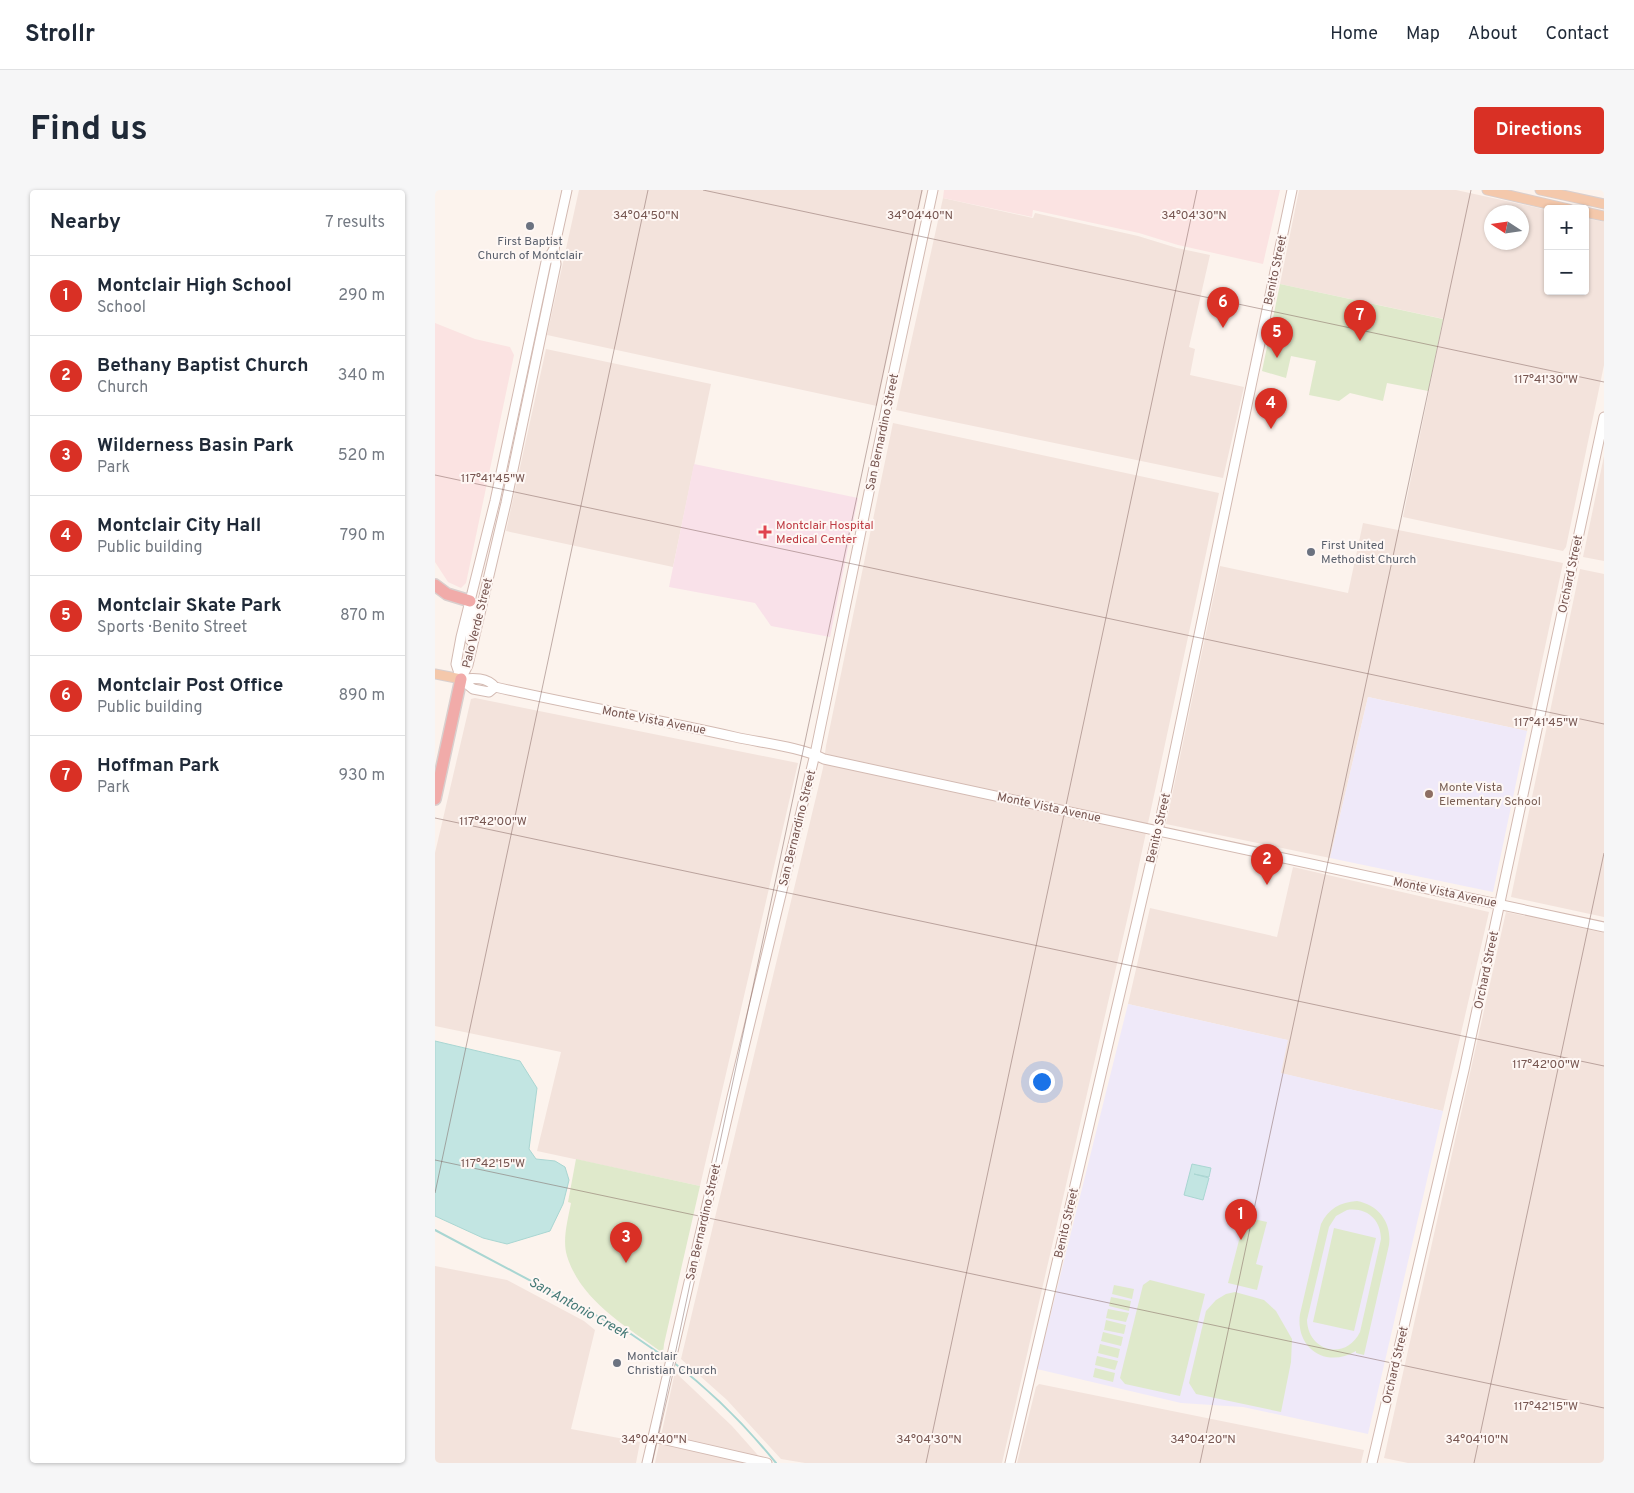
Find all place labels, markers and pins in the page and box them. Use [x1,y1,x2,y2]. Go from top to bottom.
marker: First Baptist Church of Montclair [524,220,536,232]
place label: First Baptist Church of Montclair [477,234,583,264]
pin: 6 [1207,287,1239,328]
pin: 7 [1344,300,1376,341]
pin: 5 [1261,317,1293,358]
pin: 4 [1255,388,1287,429]
place label: Montclair Hospital Medical Center [776,518,874,548]
marker: Montclair Hospital Medical Center [758,525,772,539]
place label: First United Methodist Church [1321,538,1416,568]
marker: First United Methodist Church [1305,546,1317,558]
place label: Monte Vista Elementary School [1439,780,1541,810]
marker: Monte Vista Elementary School [1423,788,1435,800]
pin: 2 [1251,844,1283,885]
pin: 1 [1225,1199,1257,1240]
pin: 3 [610,1222,642,1263]
place label: Montclair Christian Church [627,1349,717,1379]
marker: Montclair Christian Church [611,1357,623,1369]

